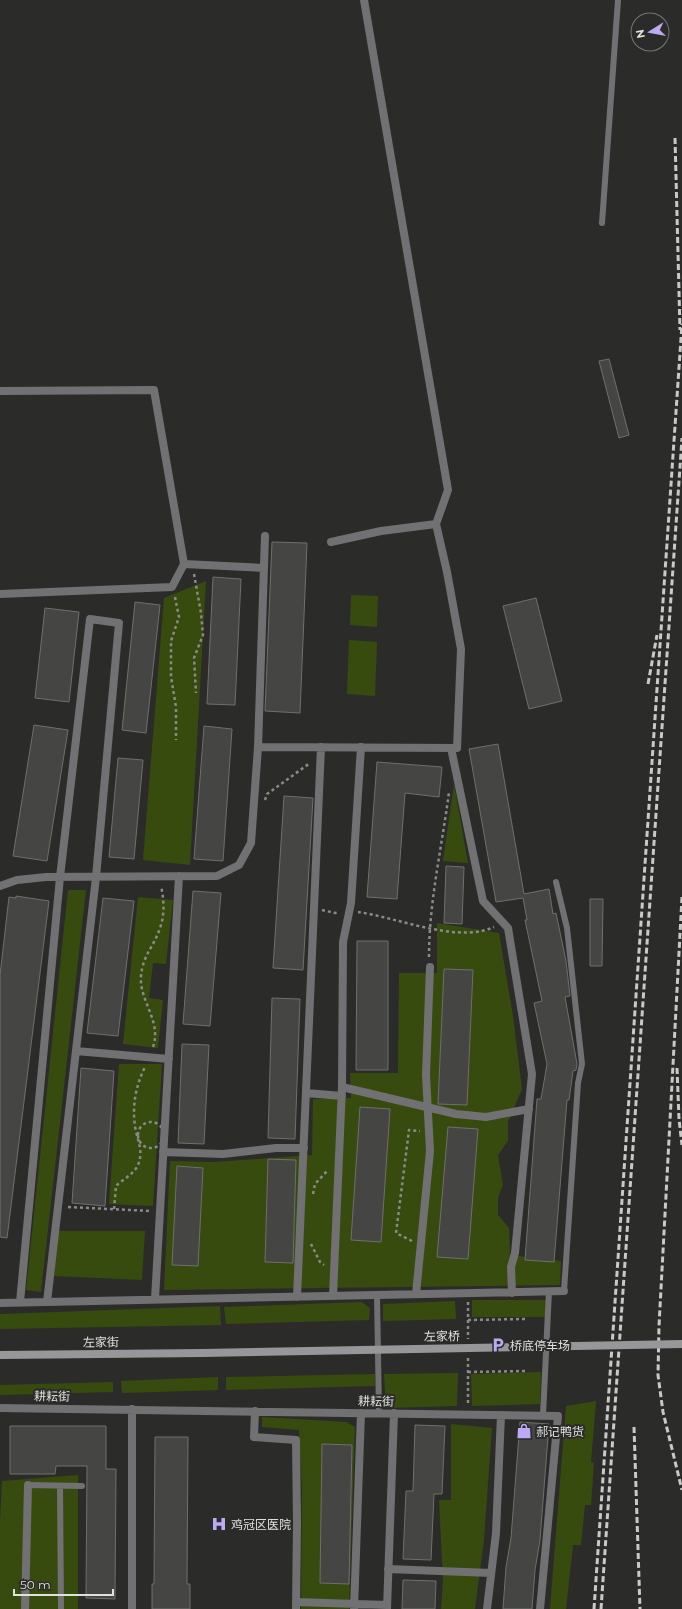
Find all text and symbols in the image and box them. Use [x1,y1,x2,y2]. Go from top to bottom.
north arrow [630,12,670,52]
text: N [632,28,648,40]
street label: 左家桥 [424,1328,460,1344]
street label: 左家街 [83,1334,119,1350]
parking icon: 桥底停车场 [489,1336,507,1354]
place label: 桥底停车场 [510,1338,570,1353]
street label: 耕耘街 [34,1388,70,1404]
street label: 耕耘街 [358,1393,394,1409]
shop icon: 郝记鸭货 [515,1422,533,1440]
place label: 郝记鸭货 [536,1424,584,1439]
hospital icon: 鸡冠区医院 [210,1515,228,1533]
place label: 鸡冠区医院 [231,1517,291,1532]
scale bar [14,1571,113,1597]
text: 50 m [20,1577,51,1592]

